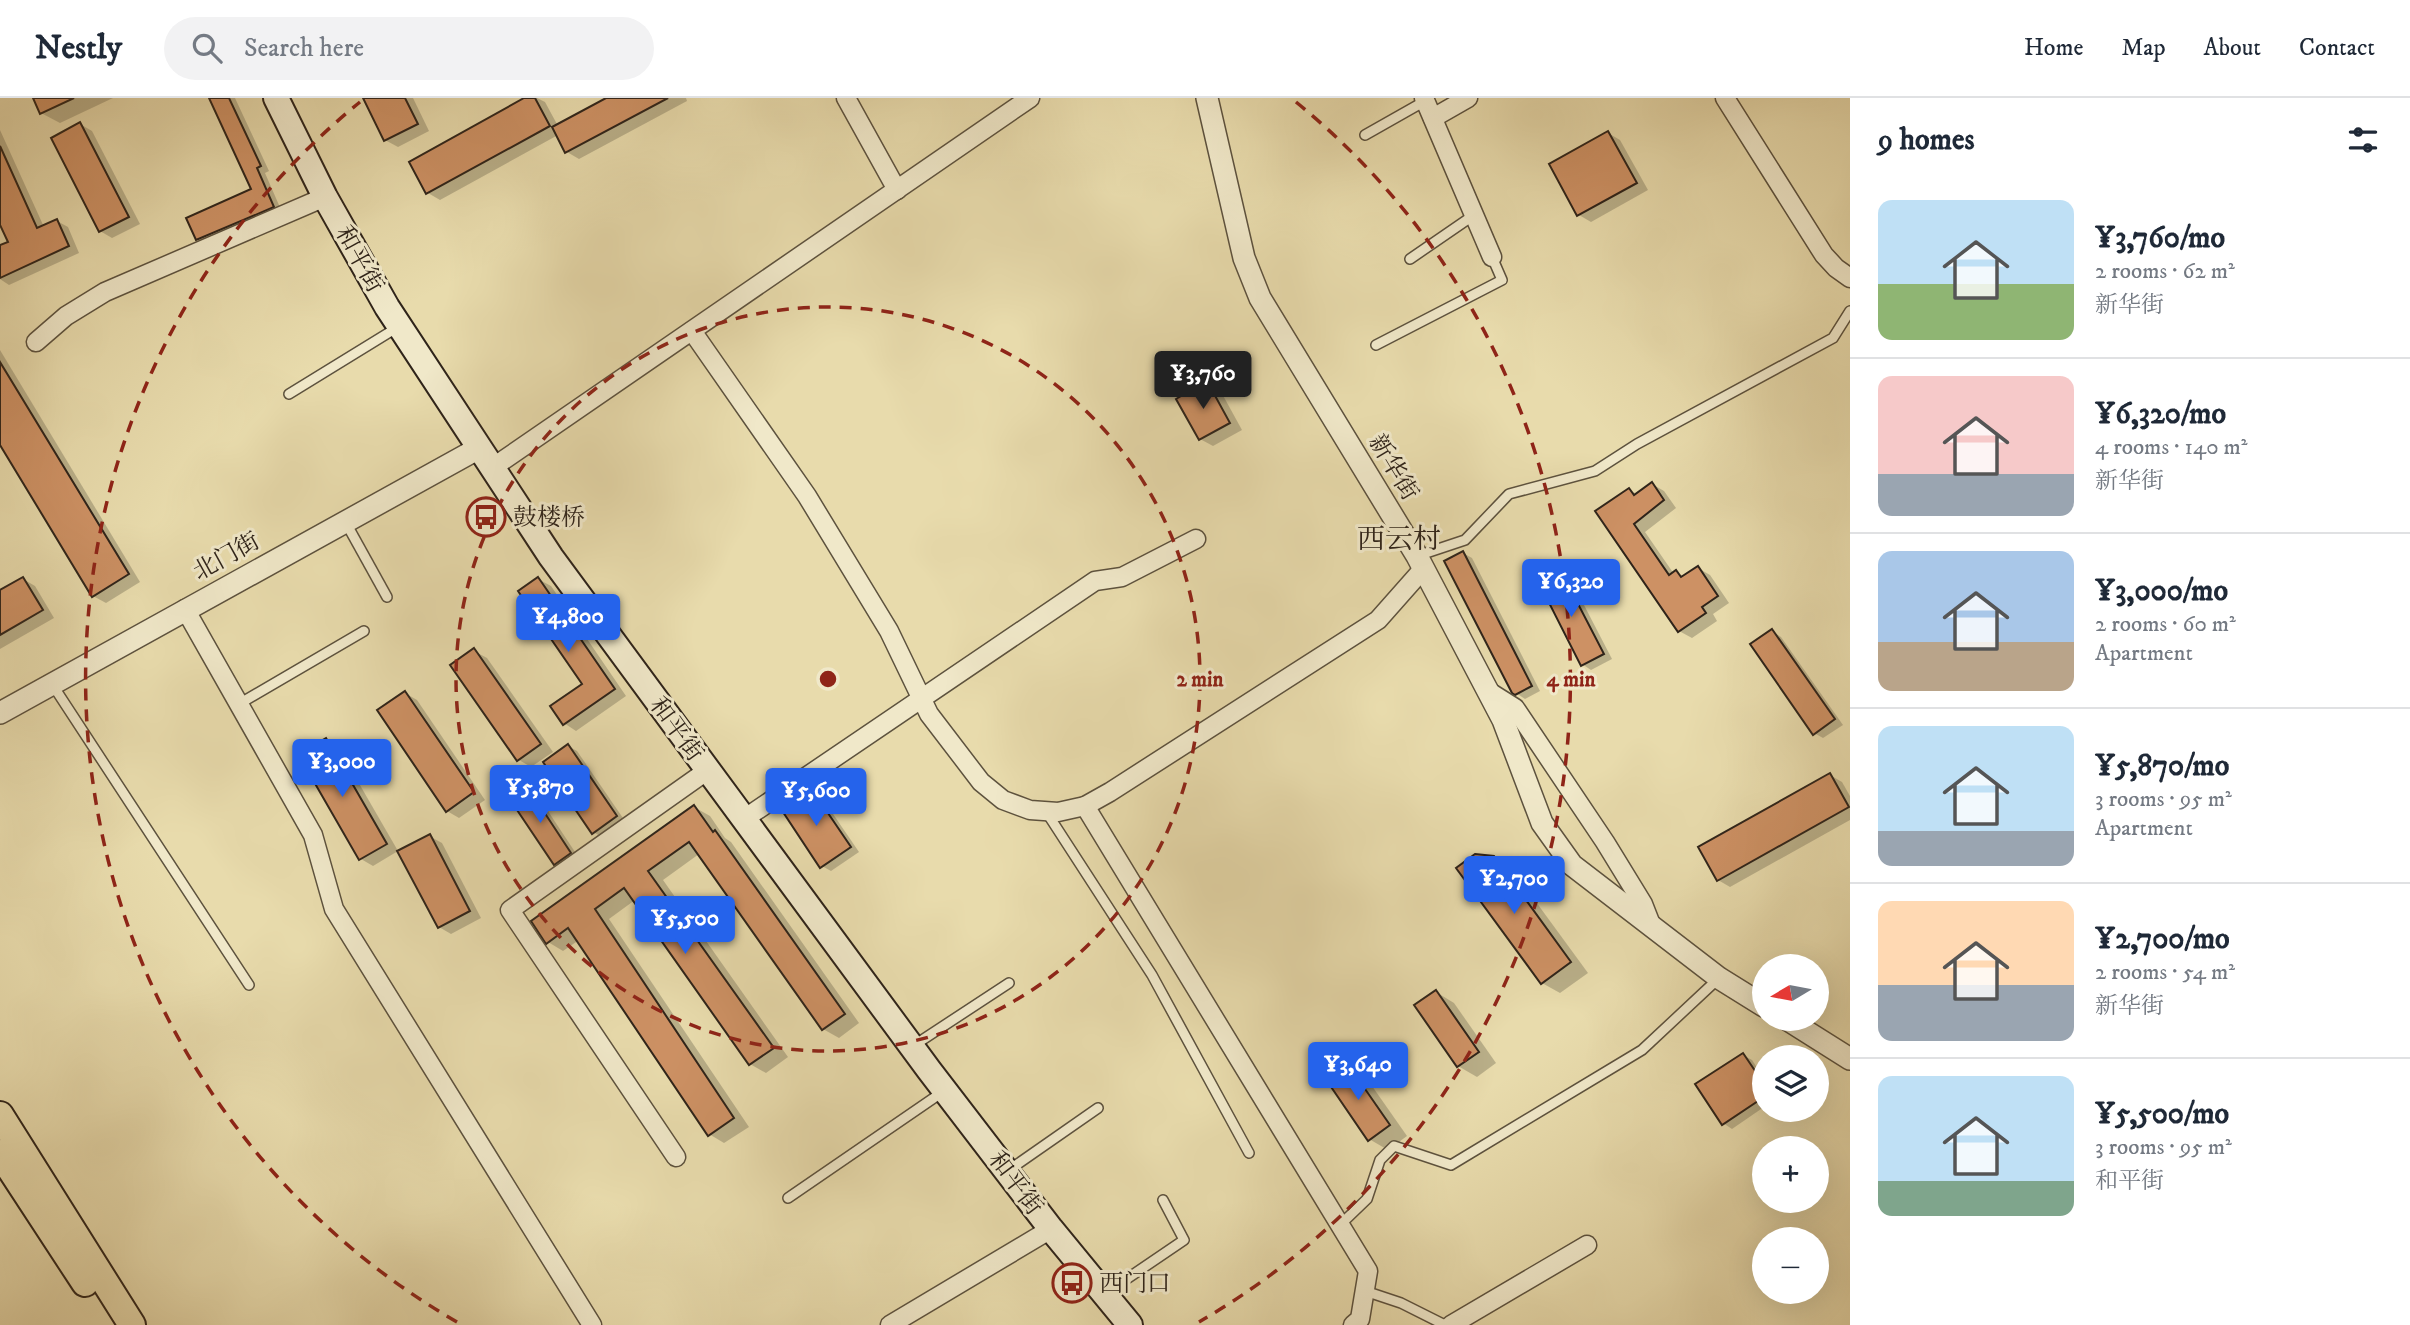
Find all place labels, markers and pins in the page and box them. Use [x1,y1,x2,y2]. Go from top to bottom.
pin: ¥3,760 [1146,352,1260,411]
bus stop icon: 鼓楼桥 [465,496,507,538]
place label: 鼓楼桥 [513,503,585,533]
pin: ¥6,320 [1514,560,1628,619]
pin: ¥4,800 [511,594,625,654]
centre of rings [816,667,840,691]
pin: ¥3,000 [285,740,399,799]
pin: ¥5,870 [483,766,597,825]
pin: ¥5,600 [759,768,873,828]
pin: ¥2,700 [1457,856,1571,916]
pin: ¥5,500 [628,896,742,956]
pin: ¥3,640 [1301,1042,1415,1102]
bus stop icon: 西门口 [1051,1262,1093,1304]
place label: 西门口 [1099,1269,1171,1299]

